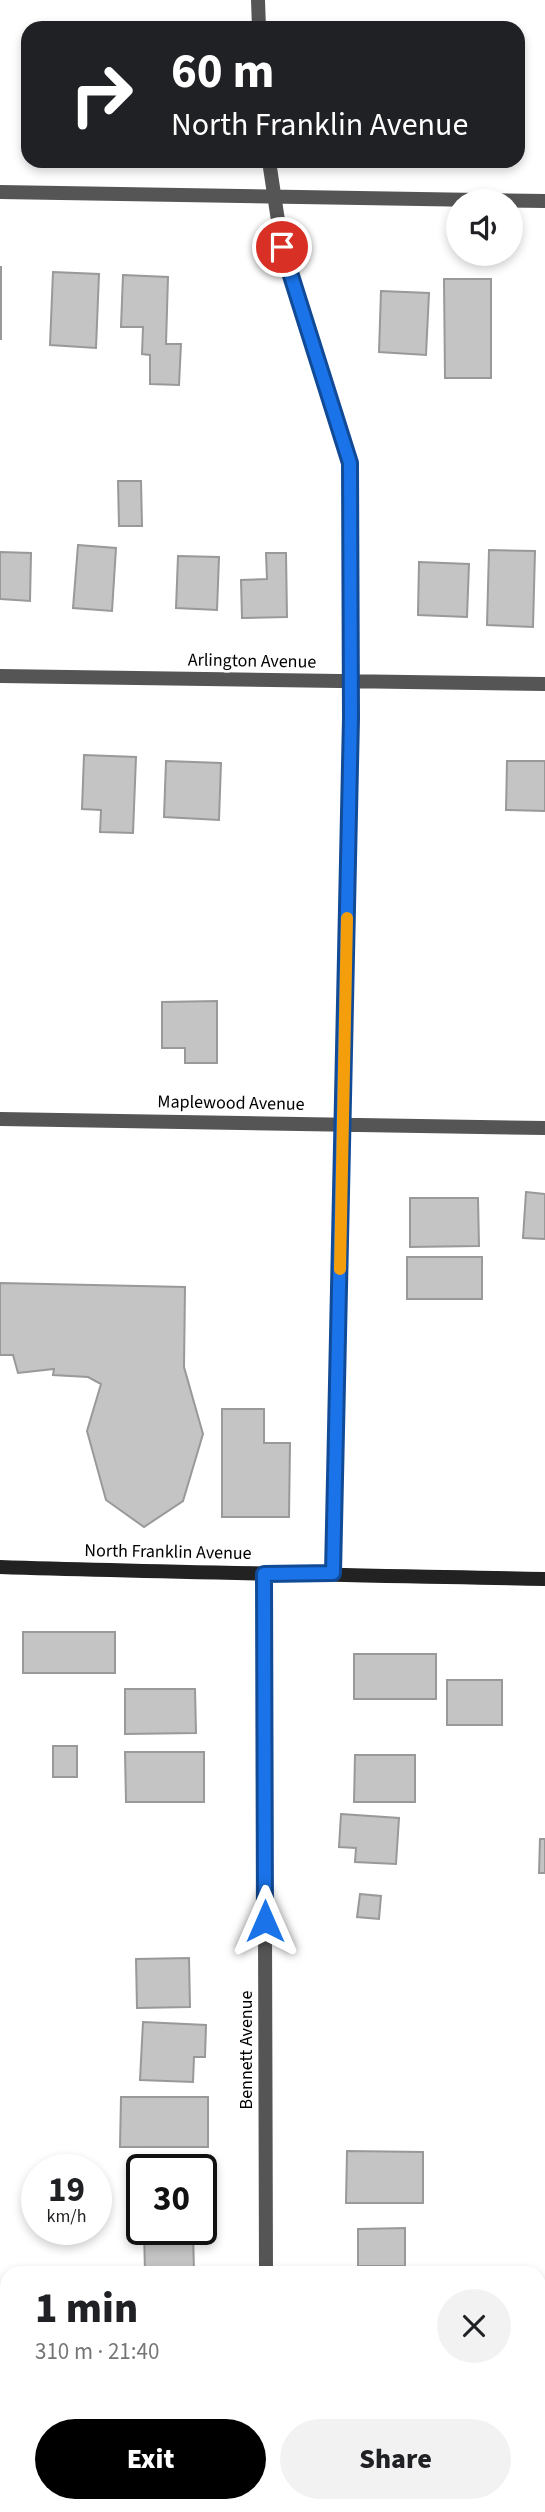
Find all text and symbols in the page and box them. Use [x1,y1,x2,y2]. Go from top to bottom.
text: 60 m [171,37,275,107]
icon: right [56,49,147,140]
text: North Franklin Avenue [171,102,468,148]
map controls [446,189,523,266]
button: sound [446,189,523,266]
pin [252,217,312,277]
icon: arrive [263,228,301,266]
street label: Arlington Avenue [188,647,317,675]
street label: Maplewood Avenue [157,1089,305,1117]
street label: North Franklin Avenue [84,1538,252,1566]
position arrow [228,1884,302,1958]
street label: Bennett Avenue [234,1991,259,2109]
speed limit sign: 30 [126,2154,217,2245]
text: 19 [48,2165,85,2215]
text: km/h [47,2204,86,2229]
text: 1 min [35,2279,138,2339]
button: close [437,2289,511,2363]
text: 310 m · 21:40 [35,2335,159,2368]
button: Exit [35,2419,266,2499]
button: Share [280,2419,511,2499]

